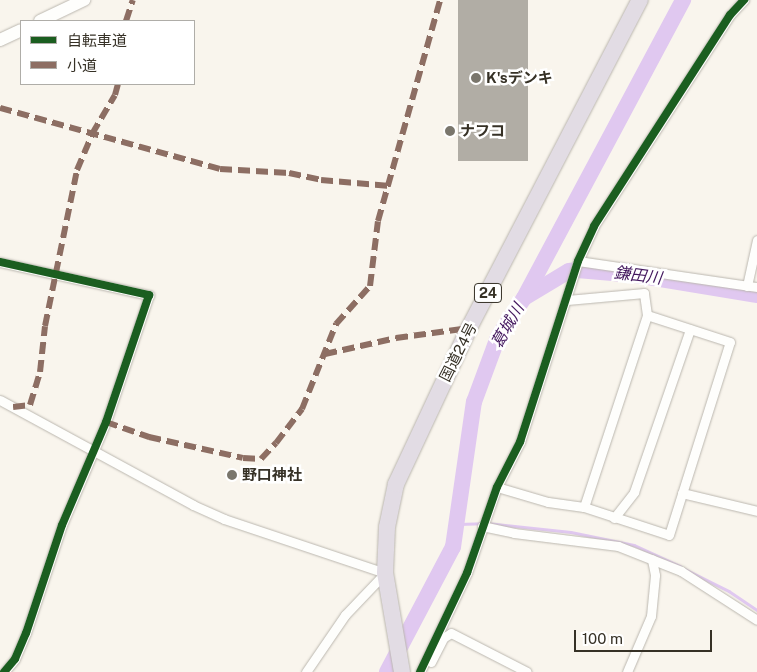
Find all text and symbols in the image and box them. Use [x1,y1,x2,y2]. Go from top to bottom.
legend [20,20,195,85]
text: 自転車道 [67,32,127,49]
text: 小道 [67,57,97,74]
place label: K'sデンキ [486,69,553,87]
marker: K'sデンキ [470,72,482,84]
place label: ナフコ [460,122,505,140]
marker: ナフコ [444,125,456,137]
water label: 鎌田川 [613,264,663,288]
road number: 24 [473,282,503,304]
water label: 葛城川 [488,300,528,352]
street label: 国道24号 [436,320,480,384]
place label: 野口神社 [242,466,302,484]
marker: 野口神社 [226,469,238,481]
scale bar [577,620,714,652]
text: 100 m [582,630,623,647]

